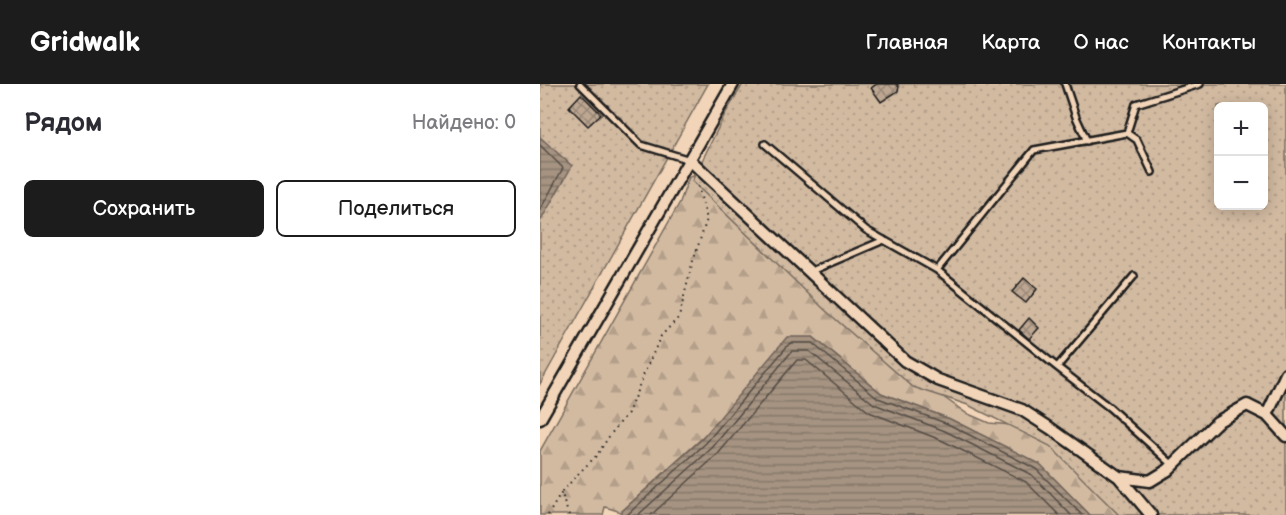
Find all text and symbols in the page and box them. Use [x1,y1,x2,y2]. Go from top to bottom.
text: Gridwalk [30,26,140,59]
text: Главная [865,30,948,55]
text: Карта [981,30,1040,55]
text: О нас [1073,30,1129,55]
text: Контакты [1162,30,1256,55]
map controls [1214,102,1268,210]
button: + [1214,102,1268,156]
text: Рядом [24,108,102,139]
text: Найдено: 0 [412,111,516,135]
button: − [1214,156,1268,210]
button: Сохранить [24,180,264,237]
button: Поделиться [276,180,516,237]

